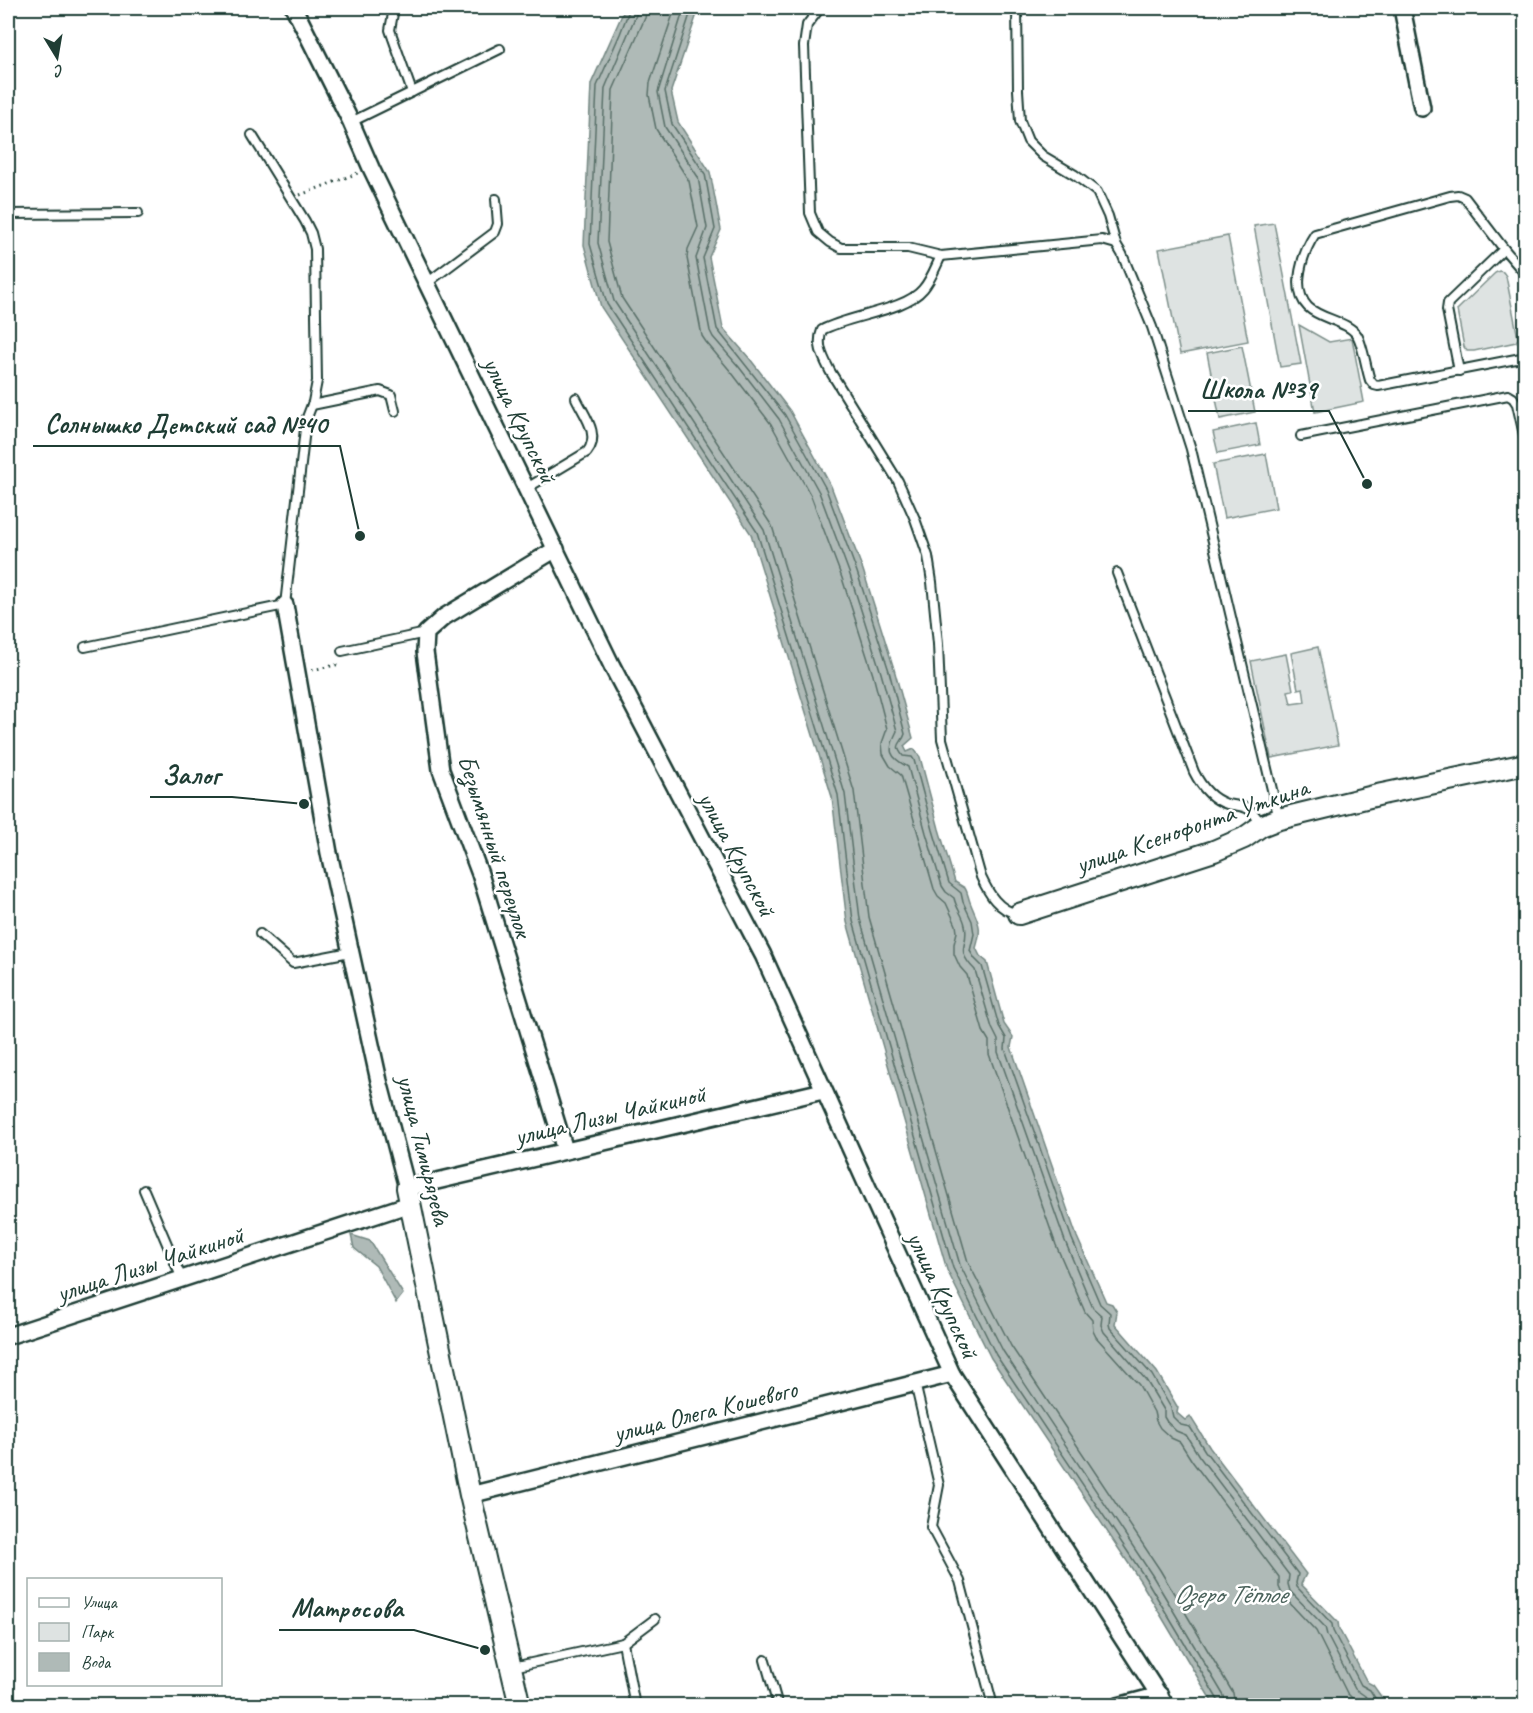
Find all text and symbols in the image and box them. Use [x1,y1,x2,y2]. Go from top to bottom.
north arrow [27,27,87,87]
text: С [52,60,65,82]
street label: улица Крупской [474,350,566,490]
callout: Школа №39 [1188,366,1329,411]
text: Школа №39 [1199,372,1320,406]
callout: Солнышко Детский сад №40 [33,401,340,446]
text: Солнышко Детский сад №40 [45,407,330,441]
street label: Безымянный переулок [449,751,541,944]
callout: Залог [150,752,232,797]
text: Залог [162,758,223,792]
street label: улица Ксенофонта Уткина [1069,770,1315,882]
street label: улица Крупской [689,784,785,924]
street label: улица Тимирязева [389,1069,459,1230]
street label: улица Лизы Чайкиной [510,1077,711,1153]
street label: улица Лизы Чайкиной [50,1218,250,1310]
street label: улица Крупской [898,1224,988,1366]
street label: улица Олега Кошевого [608,1372,802,1450]
water label: Озеро Тёплое [1174,1577,1291,1612]
legend [27,1578,222,1686]
callout: Матросова [279,1585,414,1630]
text: Улица [81,1591,118,1613]
text: Матросова [291,1591,405,1625]
text: Парк [81,1621,115,1643]
text: Вода [81,1651,112,1673]

